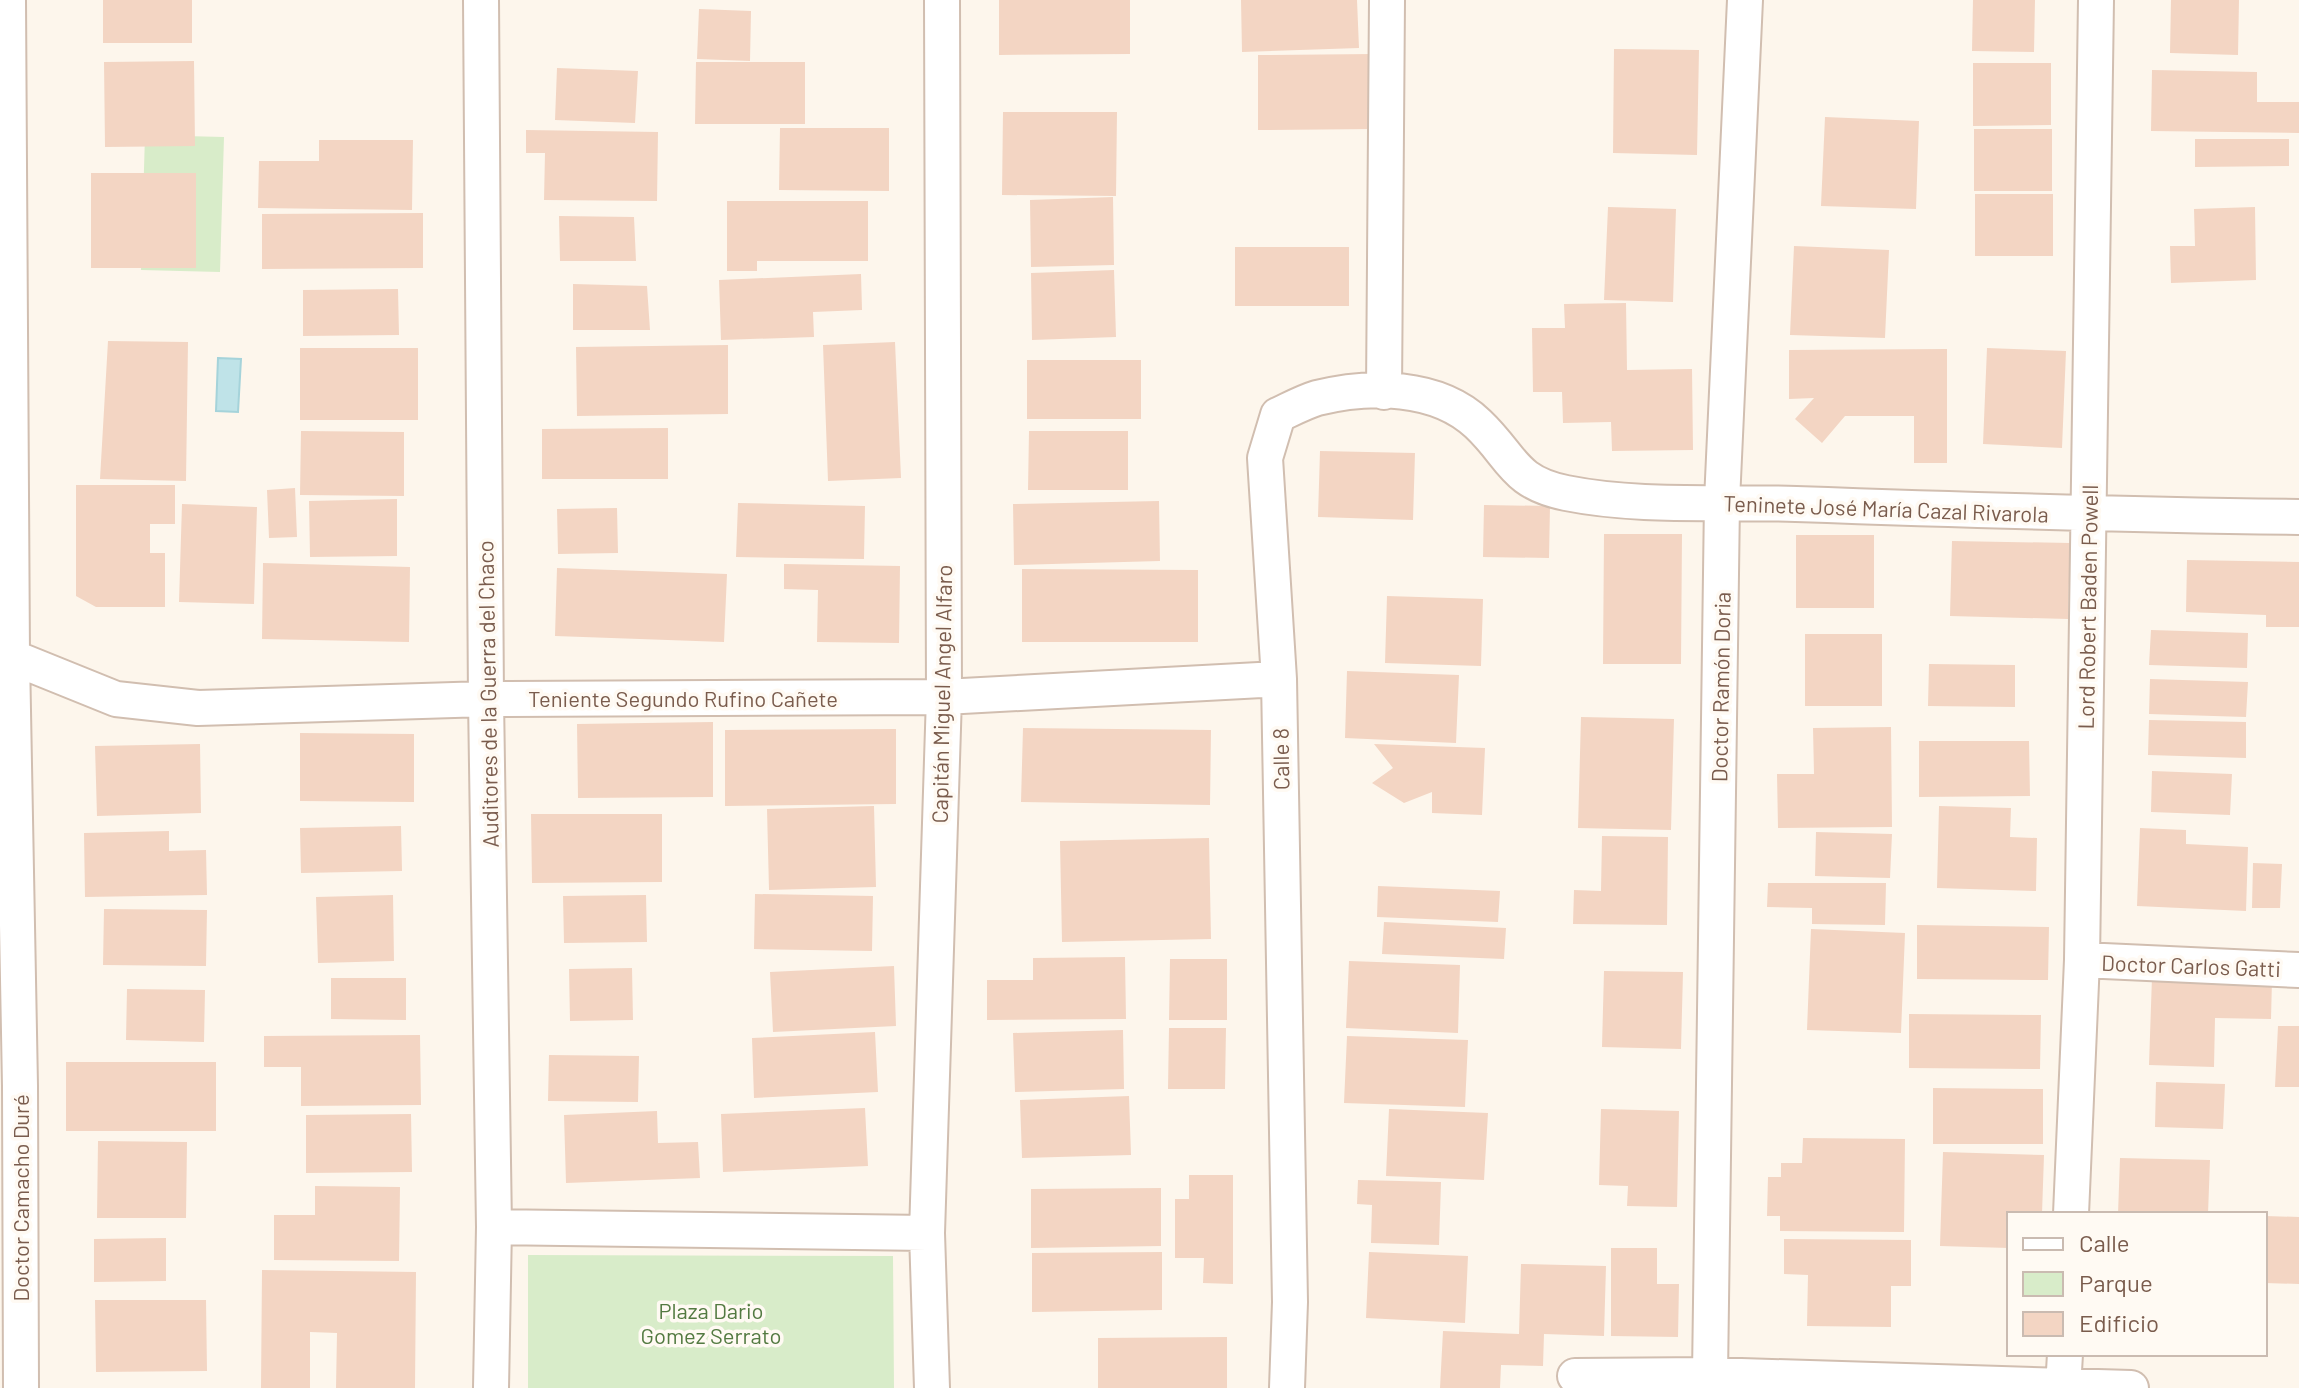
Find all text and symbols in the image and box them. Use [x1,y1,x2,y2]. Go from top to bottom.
street label: Lord Robert Baden Powell [2072,484,2102,730]
street label: Teninete José María Cazal Rivarola [1723,489,2049,527]
street label: Auditores de la Guerra del Chaco [471,540,503,848]
street label: Capitán Miguel Angel Alfaro [926,564,956,824]
street label: Doctor Ramón Doria [1705,592,1735,782]
street label: Teniente Segundo Rufino Cañete [528,685,838,711]
street label: Calle 8 [1266,728,1294,790]
street label: Doctor Carlos Gatti [2101,949,2281,981]
street label: Doctor Camacho Duré [7,1094,33,1302]
legend [2007,1212,2267,1356]
text: Calle [2079,1228,2130,1257]
text: Parque [2079,1268,2153,1297]
park label: Plaza Dario Gomez Serrato [641,1297,781,1348]
text: Edificio [2079,1308,2159,1337]

